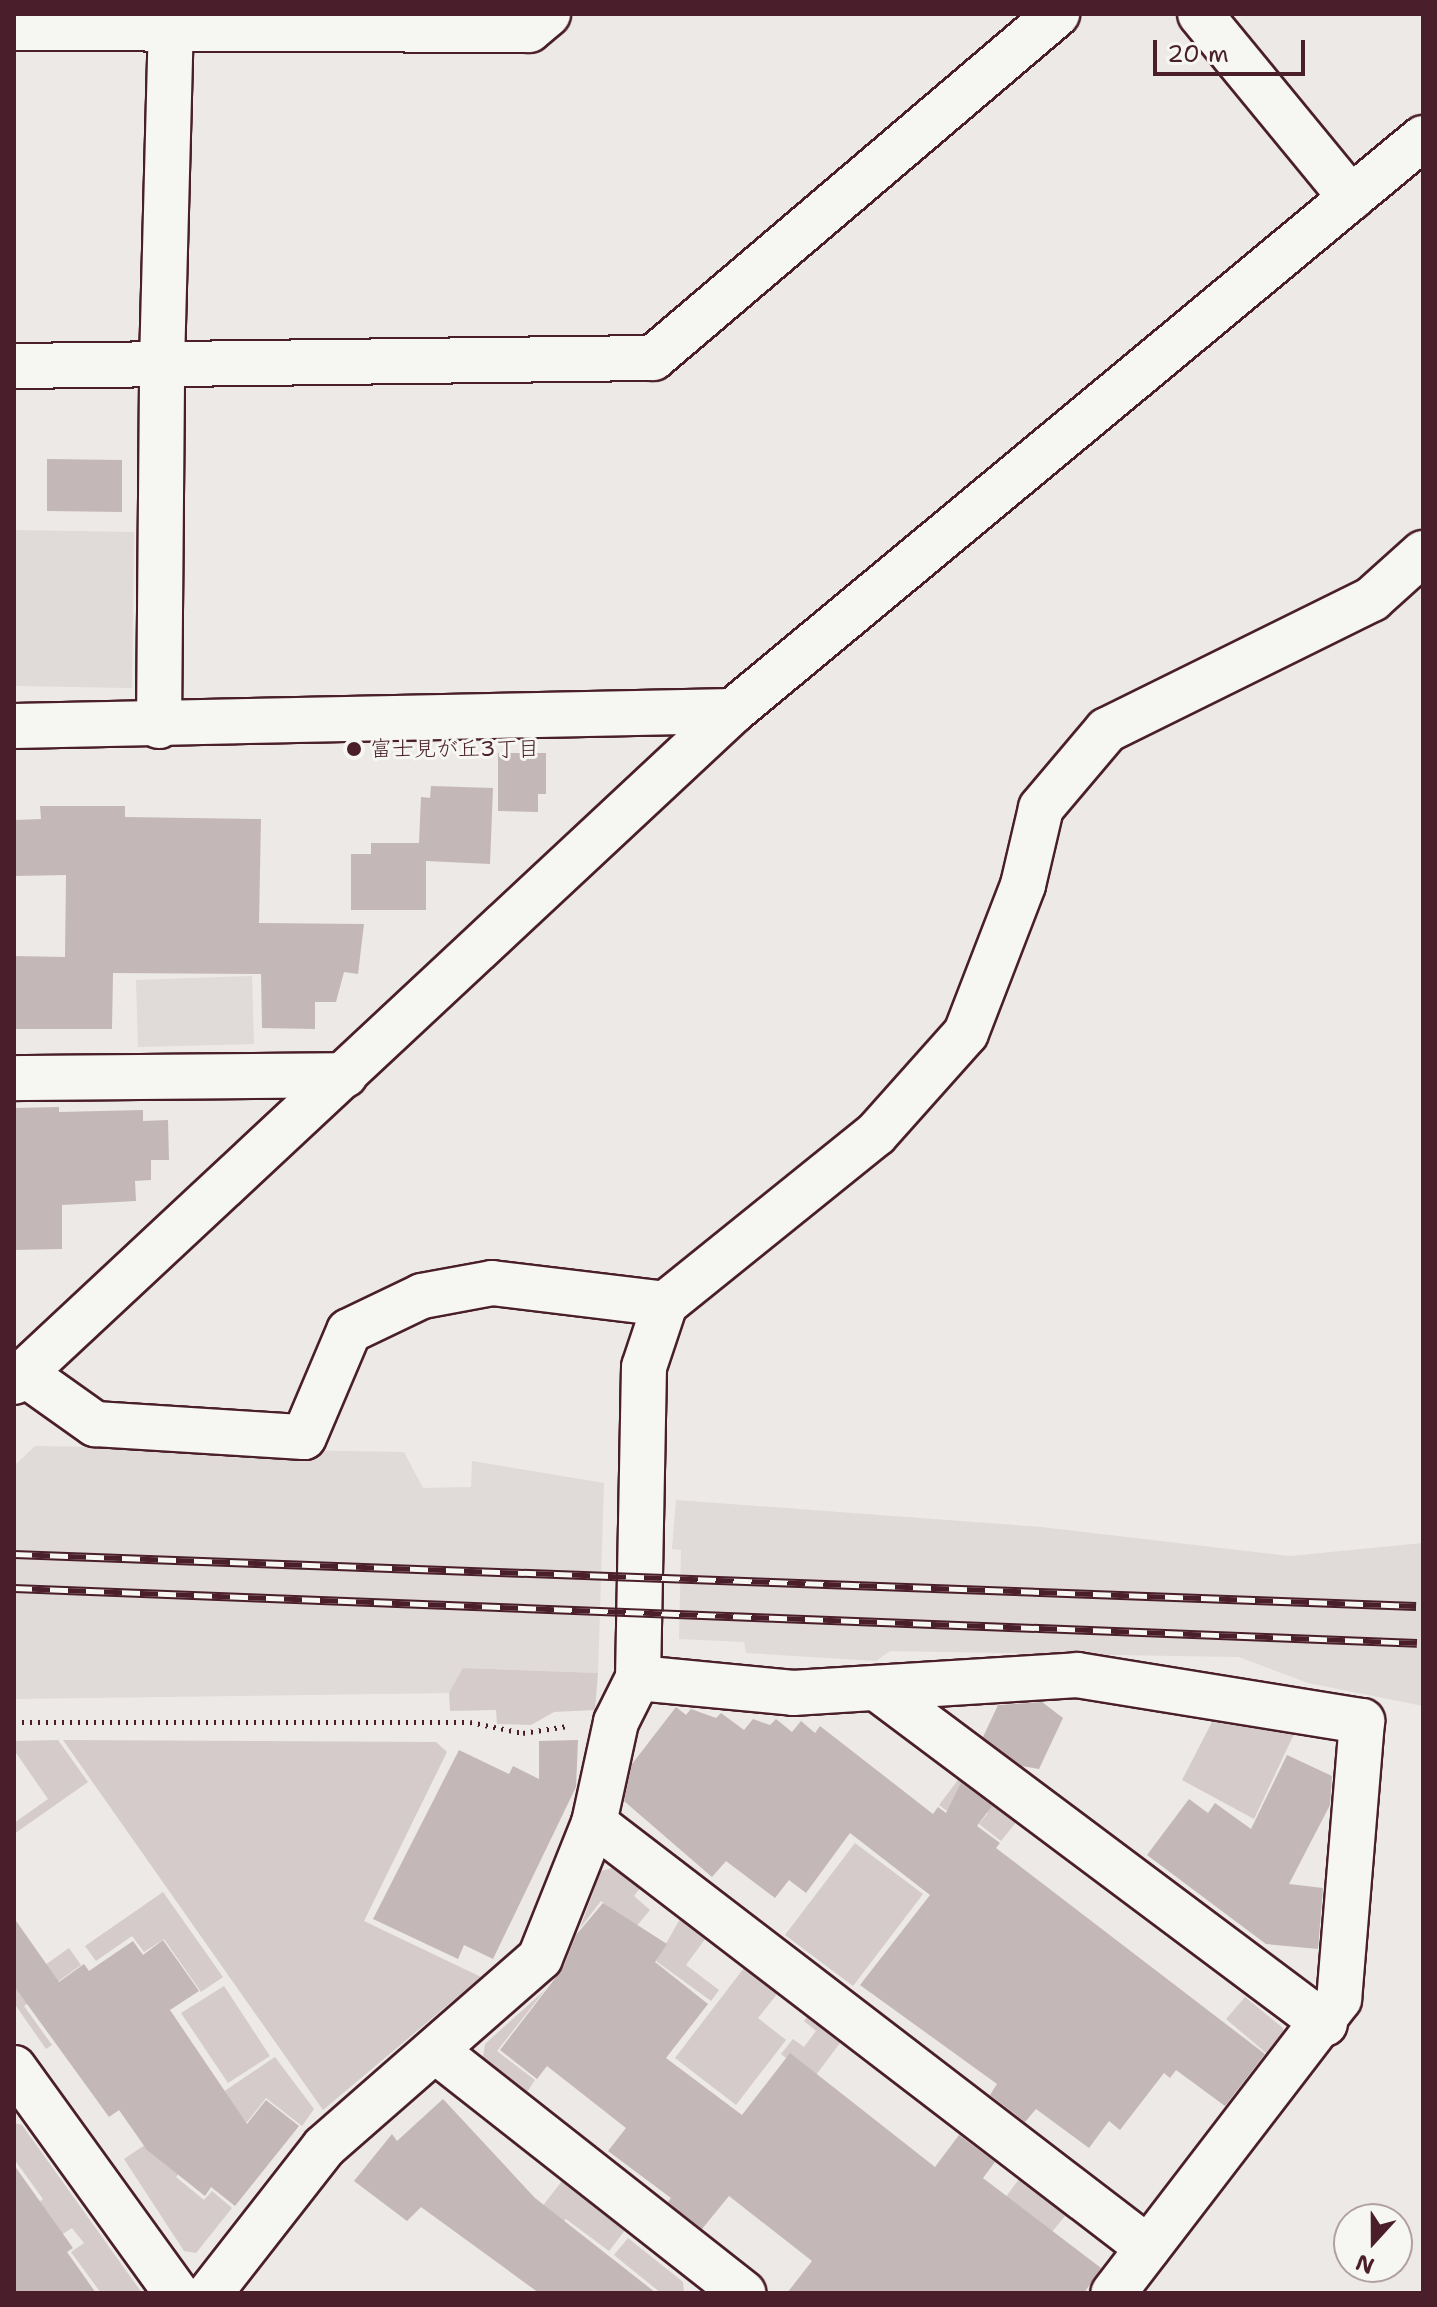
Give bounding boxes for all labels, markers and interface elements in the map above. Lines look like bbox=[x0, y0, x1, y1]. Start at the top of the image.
scale bar bbox=[1157, 24, 1309, 74]
text: 20 m bbox=[1167, 38, 1229, 70]
place label: 富士見が丘3丁目 bbox=[370, 736, 539, 762]
marker: 富士見が丘3丁目 bbox=[345, 740, 363, 758]
north arrow bbox=[1333, 2203, 1413, 2283]
text: N bbox=[1352, 2247, 1378, 2281]

